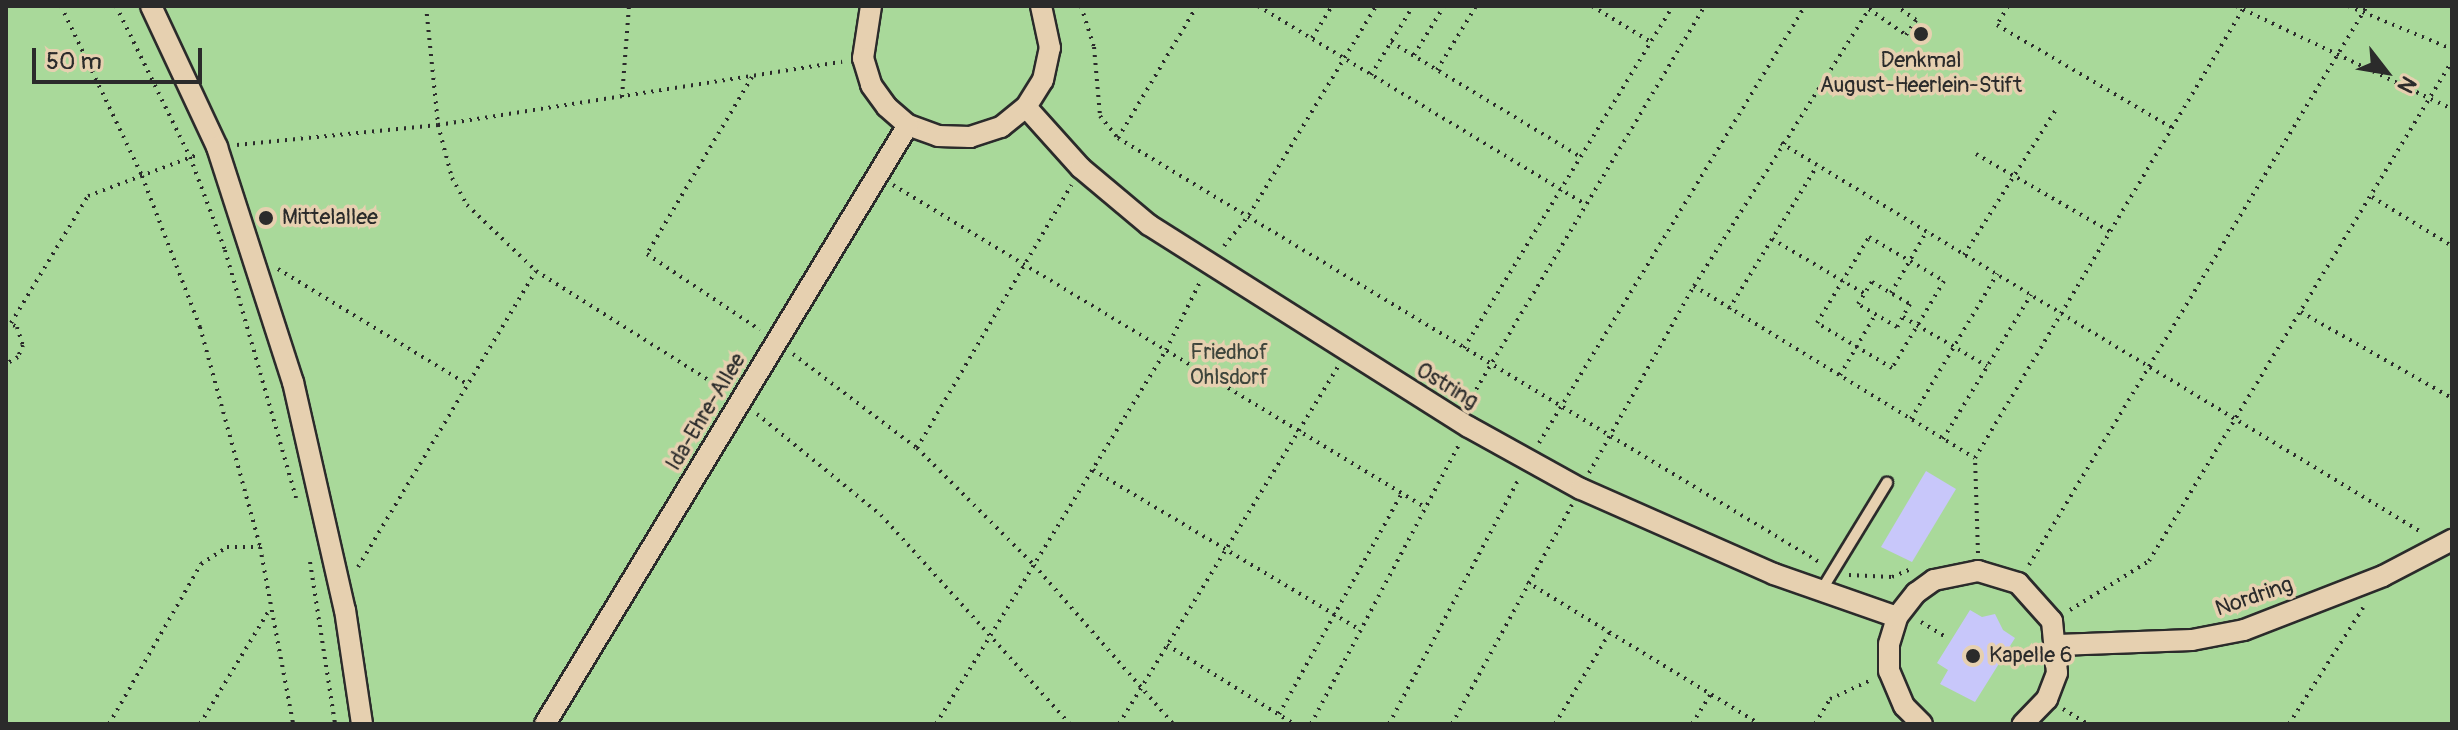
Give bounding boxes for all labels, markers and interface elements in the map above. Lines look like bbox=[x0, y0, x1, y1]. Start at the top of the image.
marker: Denkmal August-Heerlein-Stift bbox=[1912, 25, 1930, 43]
scale bar bbox=[36, 32, 206, 82]
north arrow bbox=[2346, 32, 2426, 112]
text: 50 m bbox=[46, 47, 102, 76]
place label: Denkmal August-Heerlein-Stift bbox=[1820, 47, 2022, 98]
text: N bbox=[2391, 71, 2422, 98]
place label: Mittelallee bbox=[282, 205, 378, 231]
marker: Mittelallee bbox=[257, 209, 275, 227]
park label: Friedhof Ohlsdorf bbox=[1190, 339, 1268, 390]
street label: Ida-Ehre-Allee bbox=[661, 348, 751, 476]
street label: Ostring bbox=[1411, 357, 1483, 415]
street label: Nordring bbox=[2212, 572, 2296, 622]
place label: Kapelle 6 bbox=[1989, 643, 2073, 669]
marker: Kapelle 6 bbox=[1964, 647, 1982, 665]

